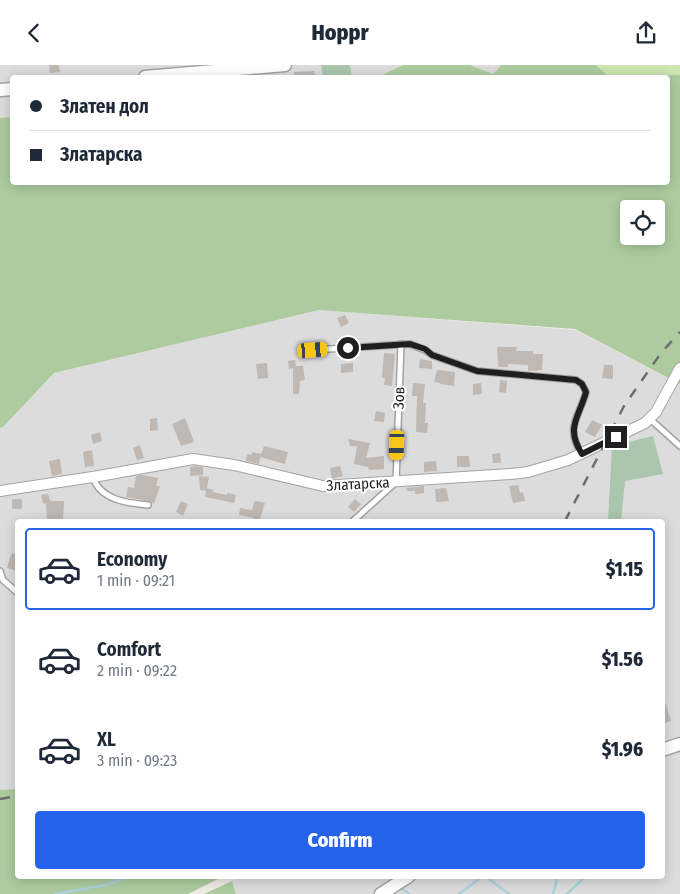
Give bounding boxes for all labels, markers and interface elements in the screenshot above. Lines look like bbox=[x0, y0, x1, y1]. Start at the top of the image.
icon: back bbox=[20, 19, 48, 47]
text: Hoppr bbox=[311, 19, 369, 46]
icon: share bbox=[632, 19, 660, 47]
text: Златен дол bbox=[60, 95, 149, 118]
text: Златарска bbox=[60, 143, 142, 166]
map controls bbox=[620, 200, 665, 245]
button: locate bbox=[620, 200, 665, 245]
route start bbox=[337, 337, 359, 359]
car bbox=[297, 341, 328, 359]
street label: Зов bbox=[390, 386, 408, 410]
route end bbox=[605, 426, 627, 448]
car bbox=[388, 430, 405, 460]
street label: Златарска bbox=[326, 473, 390, 495]
icon: car bbox=[37, 547, 82, 592]
text: Economy bbox=[97, 548, 167, 571]
text: $1.15 bbox=[606, 558, 643, 581]
text: 1 min · 09:21 bbox=[97, 571, 175, 590]
icon: car bbox=[37, 637, 82, 682]
text: Comfort bbox=[97, 638, 161, 661]
text: $1.56 bbox=[602, 648, 643, 671]
text: 2 min · 09:22 bbox=[97, 661, 177, 680]
icon: car bbox=[37, 727, 82, 772]
text: XL bbox=[97, 728, 116, 751]
text: $1.96 bbox=[602, 738, 643, 761]
text: 3 min · 09:23 bbox=[97, 751, 177, 770]
button: Confirm bbox=[35, 811, 645, 869]

